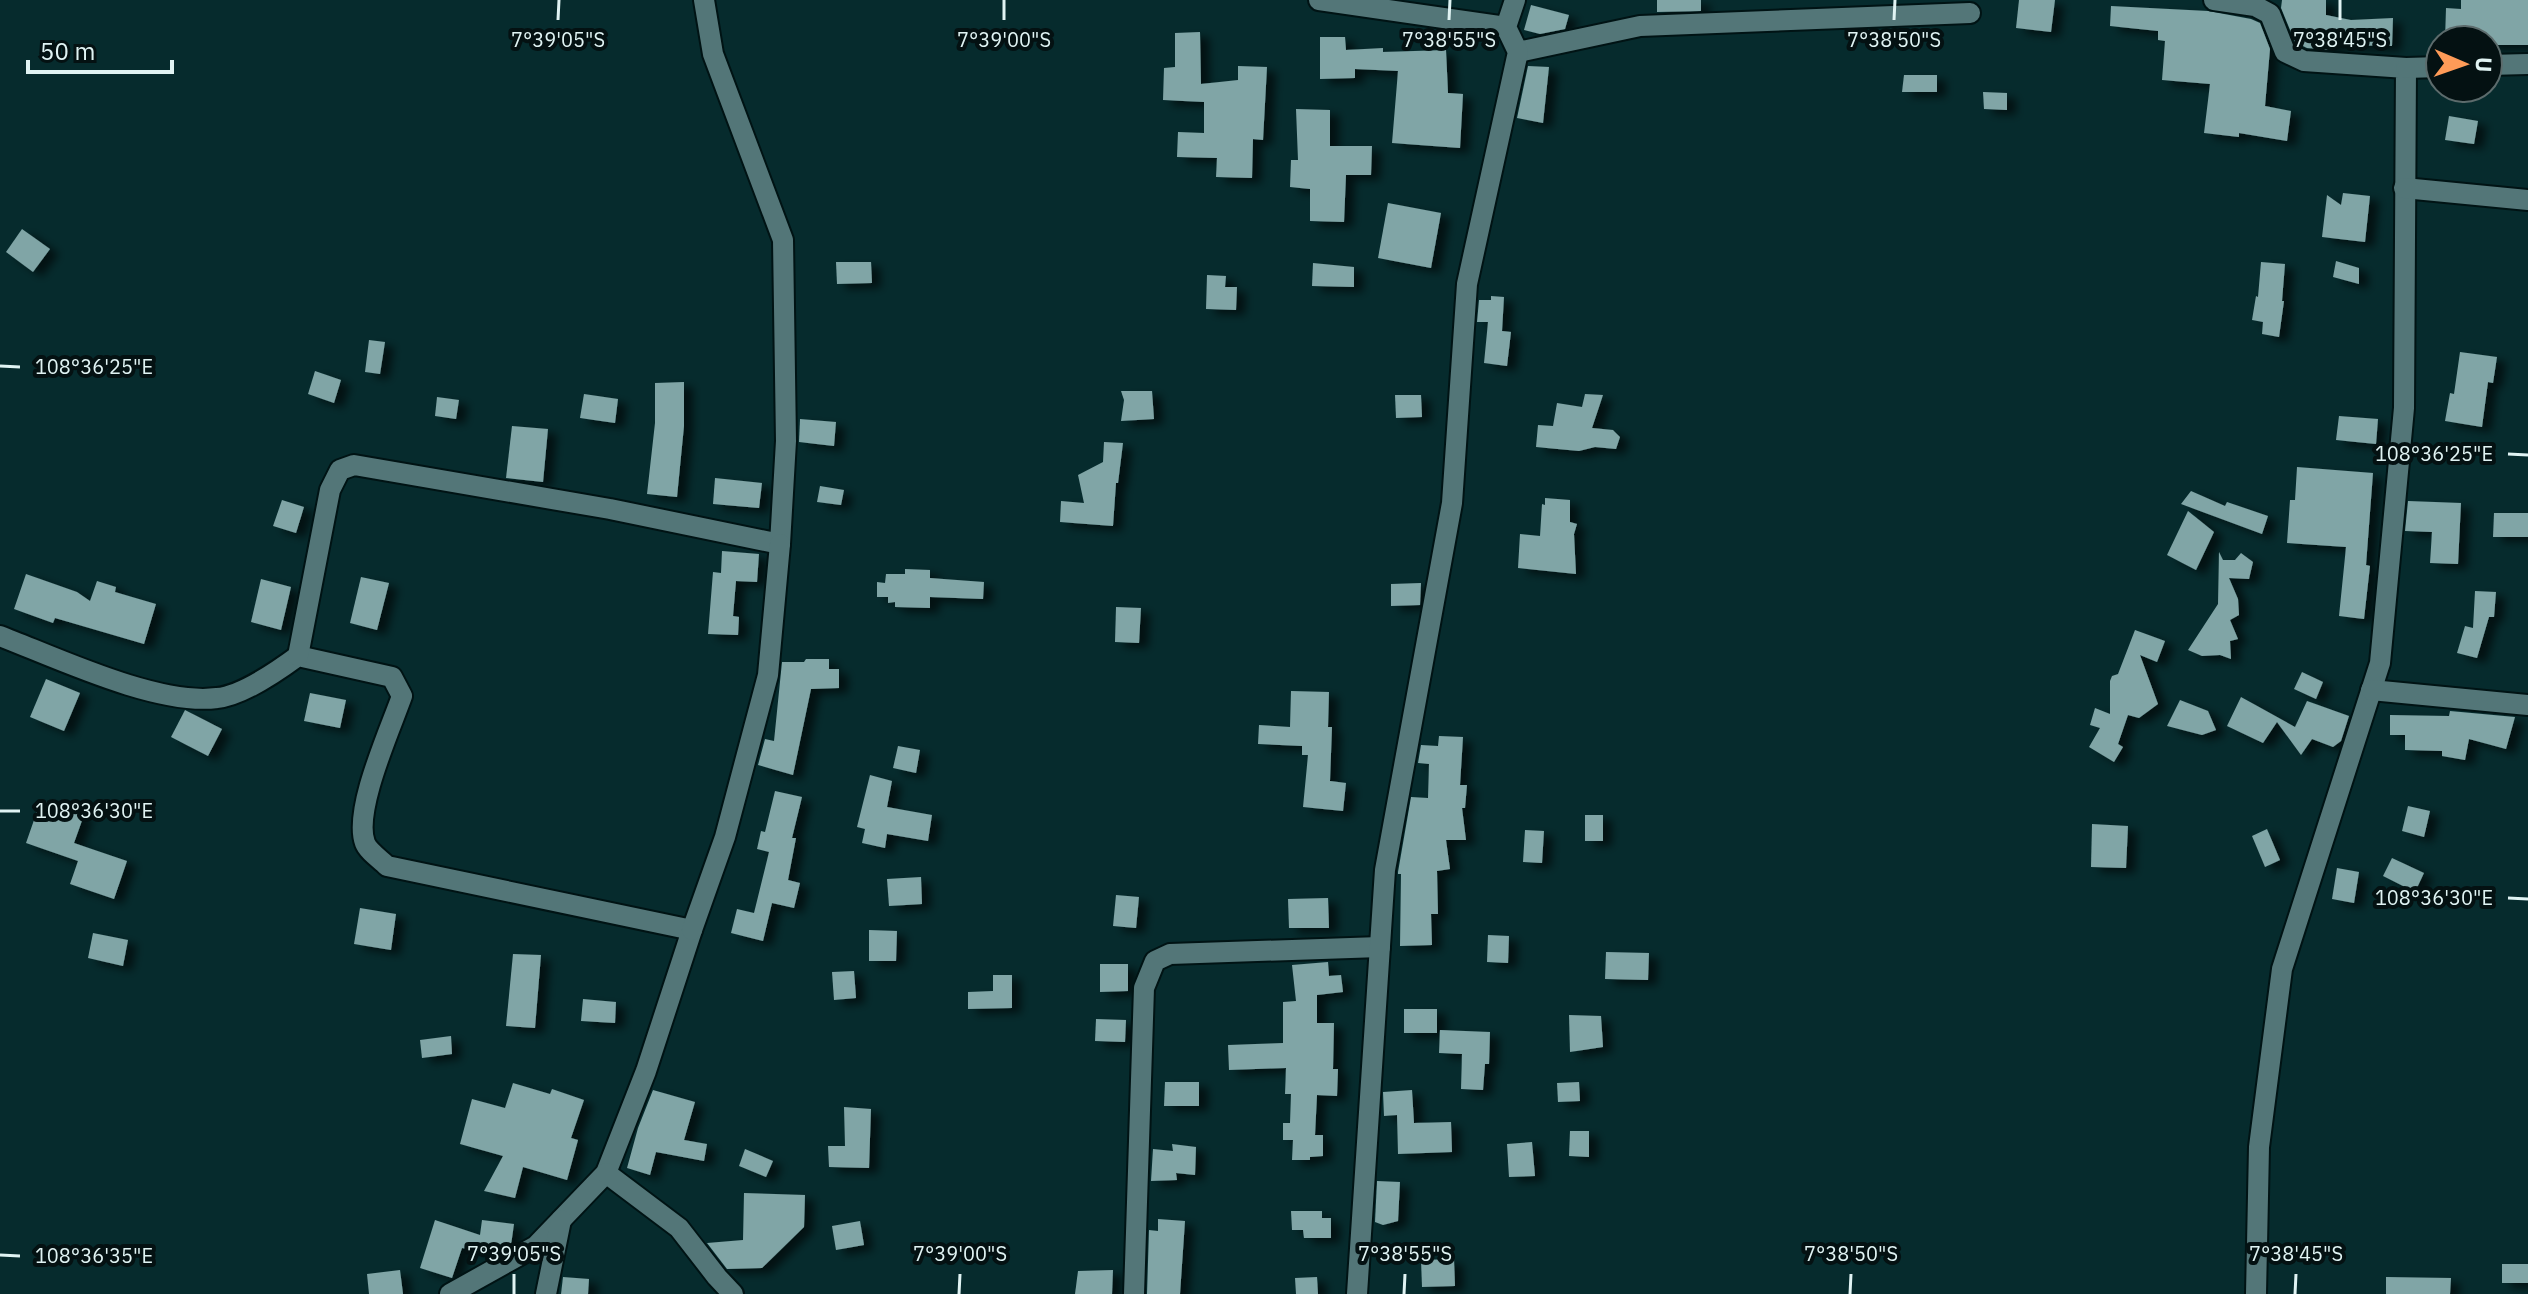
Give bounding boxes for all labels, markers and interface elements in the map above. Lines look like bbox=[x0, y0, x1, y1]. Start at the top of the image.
scale bar bbox=[28, 24, 172, 74]
north arrow bbox=[2424, 24, 2504, 104]
text: 7°39'05"S bbox=[511, 26, 605, 53]
text: 7°39'00"S bbox=[957, 26, 1051, 53]
text: 7°38'55"S bbox=[1402, 26, 1496, 53]
text: 7°38'50"S bbox=[1847, 26, 1941, 53]
text: 7°38'45"S bbox=[2293, 26, 2387, 53]
text: 50 m bbox=[40, 35, 95, 67]
text: U bbox=[2470, 57, 2499, 73]
text: 108°36'25"E bbox=[35, 353, 153, 380]
text: 108°36'25"E bbox=[2375, 440, 2493, 467]
text: 108°36'30"E bbox=[35, 797, 153, 824]
text: 108°36'30"E bbox=[2375, 884, 2493, 911]
text: 7°39'05"S bbox=[467, 1240, 561, 1267]
text: 7°39'00"S bbox=[913, 1240, 1007, 1267]
text: 7°38'55"S bbox=[1358, 1240, 1452, 1267]
text: 7°38'50"S bbox=[1804, 1240, 1898, 1267]
text: 7°38'45"S bbox=[2249, 1240, 2343, 1267]
text: 108°36'35"E bbox=[35, 1242, 153, 1269]

